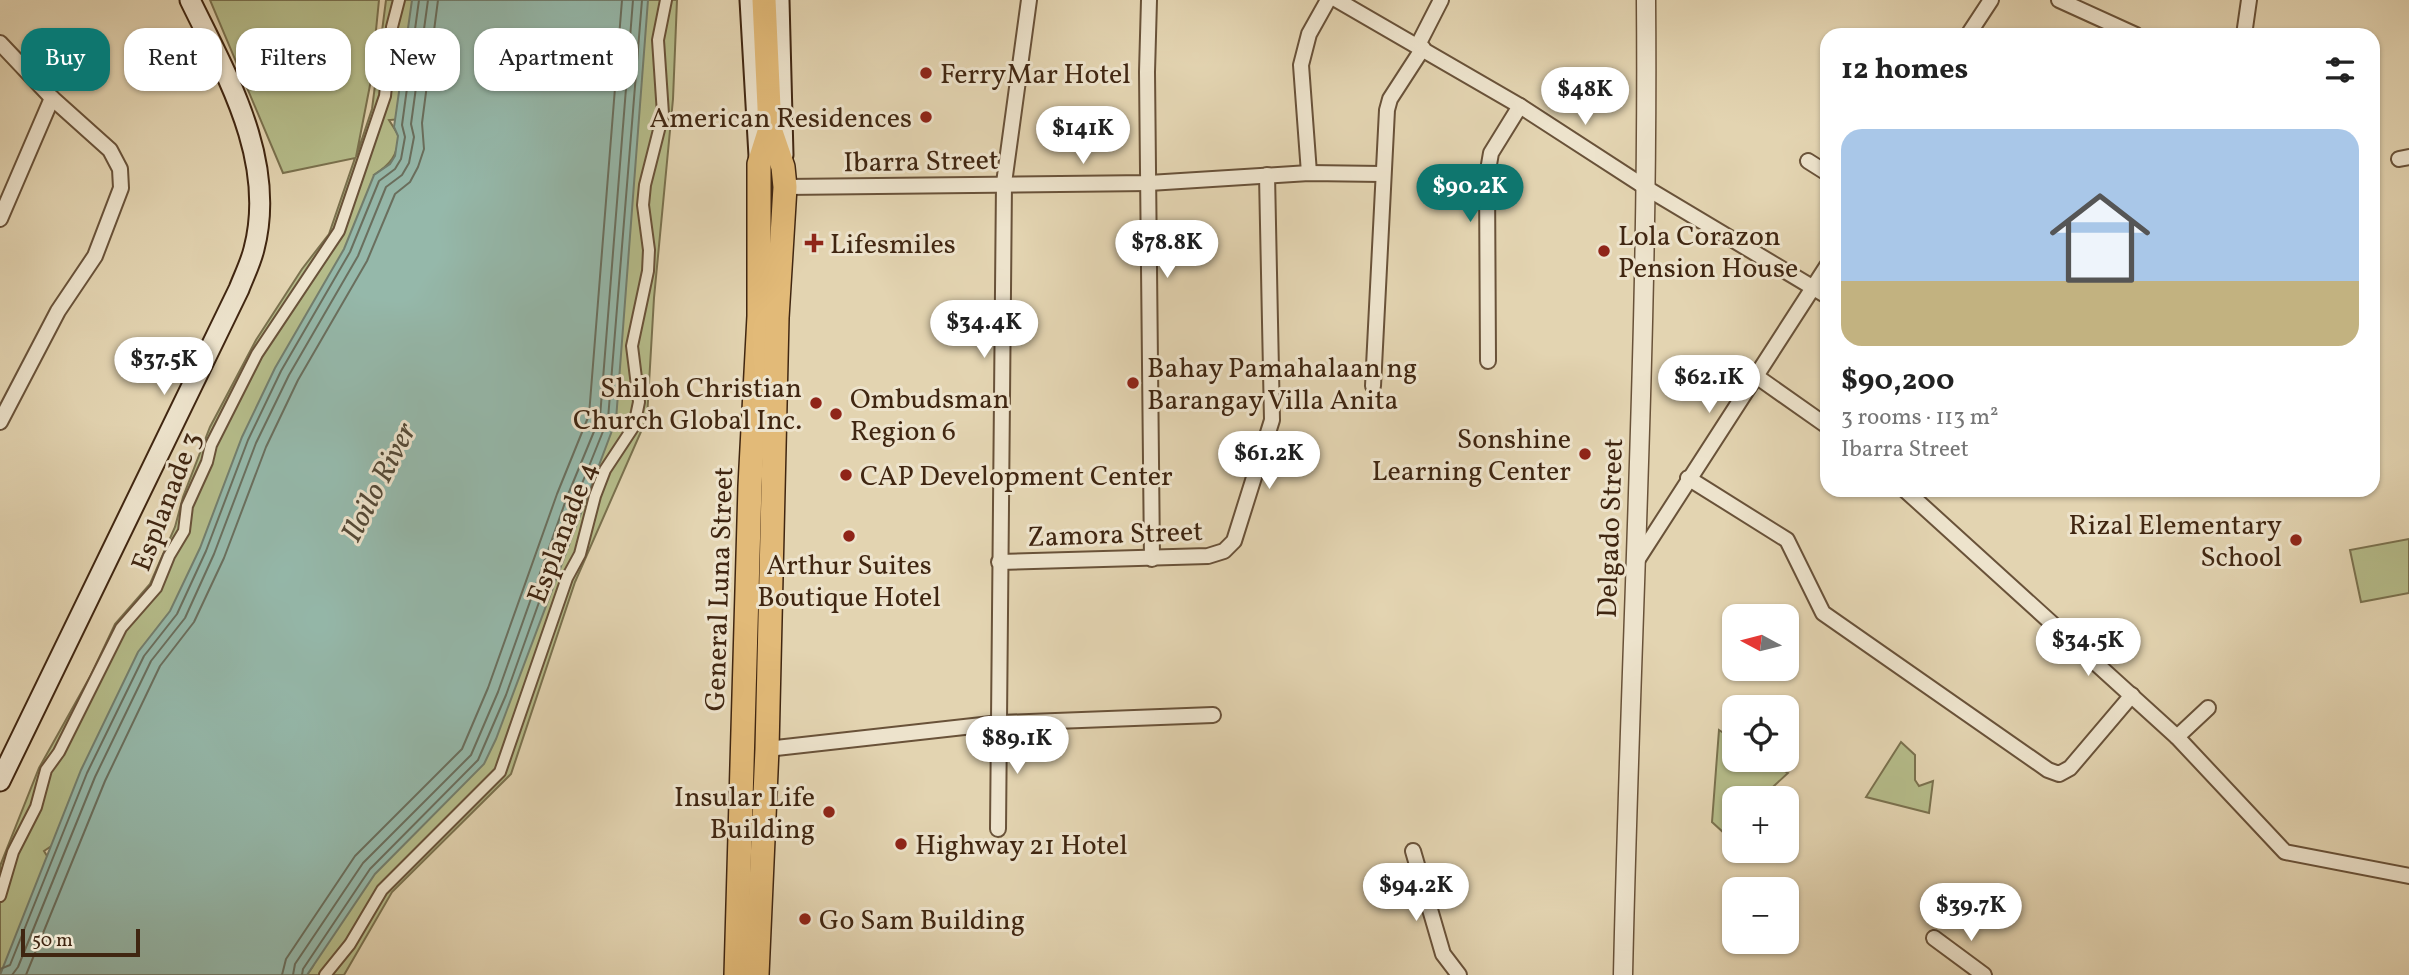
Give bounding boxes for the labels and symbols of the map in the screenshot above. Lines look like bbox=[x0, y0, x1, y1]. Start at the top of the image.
place label: FerryMar Hotel bbox=[940, 56, 1131, 95]
marker: FerryMar Hotel bbox=[918, 65, 934, 81]
pin: $48K bbox=[1544, 68, 1626, 127]
place label: American Residences bbox=[649, 100, 912, 139]
pin: $141K bbox=[1034, 106, 1132, 166]
marker: American Residences bbox=[918, 109, 934, 125]
street label: Ibarra Street bbox=[843, 142, 999, 183]
pin: $90.2K bbox=[1413, 164, 1527, 224]
place label: Lola Corazon Pension House bbox=[1618, 218, 1798, 289]
pin: $78.8K bbox=[1110, 220, 1224, 280]
place label: Lifesmiles bbox=[830, 226, 956, 265]
marker: Lifesmiles bbox=[804, 233, 824, 253]
marker: Lola Corazon Pension House bbox=[1596, 243, 1612, 259]
pin: $34.4K bbox=[927, 300, 1041, 360]
pin: $37.5K bbox=[107, 338, 221, 397]
place label: Bahay Pamahalaan ng Barangay Villa Anita bbox=[1147, 350, 1417, 421]
pin: $62.1K bbox=[1652, 356, 1766, 415]
place label: Shiloh Christian Church Global Inc. bbox=[573, 370, 802, 441]
marker: Bahay Pamahalaan ng Barangay Villa Anita bbox=[1125, 375, 1141, 391]
place label: Ombudsman Region 6 bbox=[850, 381, 1010, 452]
marker: Shiloh Christian Church Global Inc. bbox=[808, 395, 824, 411]
marker: Ombudsman Region 6 bbox=[828, 406, 844, 422]
water label: Iloilo River bbox=[332, 415, 428, 550]
place label: Sonshine Learning Center bbox=[1372, 421, 1571, 492]
street label: Esplanade 3 bbox=[123, 426, 212, 577]
pin: $61.2K bbox=[1212, 432, 1326, 491]
street label: Delgado Street bbox=[1589, 437, 1634, 619]
marker: Sonshine Learning Center bbox=[1577, 446, 1593, 462]
street label: Esplanade 4 bbox=[518, 456, 608, 609]
place label: CAP Development Center bbox=[860, 458, 1173, 497]
street label: General Luna Street bbox=[697, 466, 744, 712]
marker: CAP Development Center bbox=[838, 467, 854, 483]
place label: Rizal Elementary School bbox=[2069, 507, 2282, 578]
street label: Zamora Street bbox=[1026, 513, 1204, 558]
marker: Arthur Suites Boutique Hotel bbox=[841, 528, 857, 544]
marker: Rizal Elementary School bbox=[2288, 532, 2304, 548]
place label: Arthur Suites Boutique Hotel bbox=[757, 547, 941, 618]
north arrow bbox=[1722, 604, 1799, 681]
pin: $34.5K bbox=[2031, 618, 2145, 678]
pin: $89.1K bbox=[960, 716, 1074, 776]
place label: Insular Life Building bbox=[674, 779, 815, 850]
marker: Insular Life Building bbox=[821, 804, 837, 820]
place label: Highway 21 Hotel bbox=[915, 827, 1128, 866]
marker: Highway 21 Hotel bbox=[893, 836, 909, 852]
pin: $94.2K bbox=[1359, 864, 1473, 923]
pin: $39.7K bbox=[1914, 884, 2028, 943]
place label: Go Sam Building bbox=[819, 902, 1025, 941]
marker: Go Sam Building bbox=[797, 911, 813, 927]
scale bar bbox=[21, 926, 140, 958]

